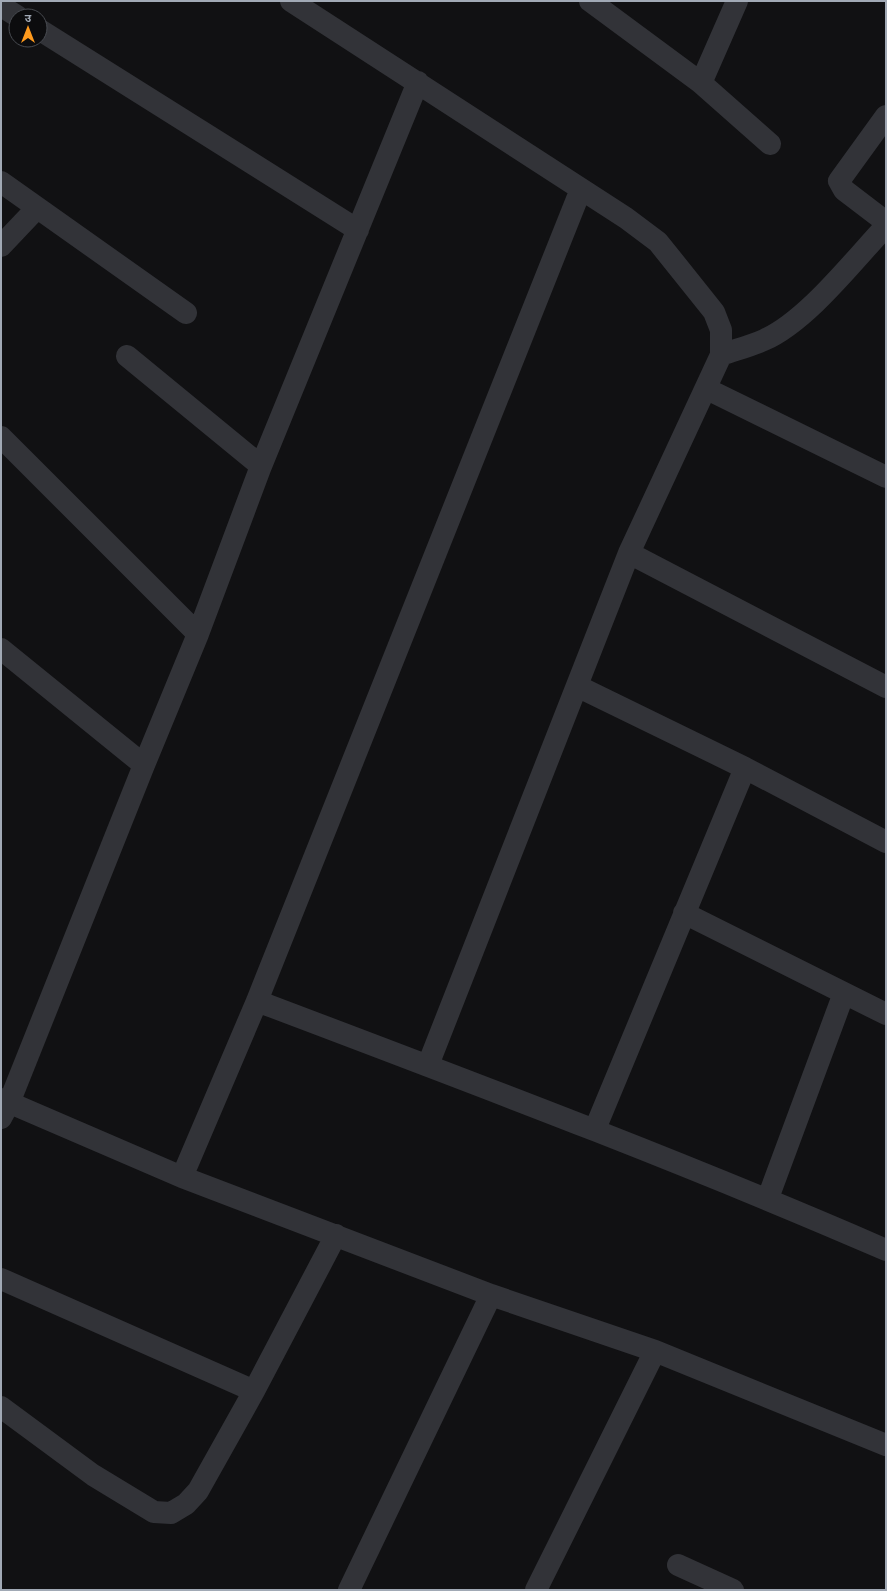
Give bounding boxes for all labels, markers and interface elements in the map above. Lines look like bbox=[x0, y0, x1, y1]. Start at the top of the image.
north arrow bbox=[8, 8, 48, 48]
text: उ bbox=[25, 12, 32, 25]

